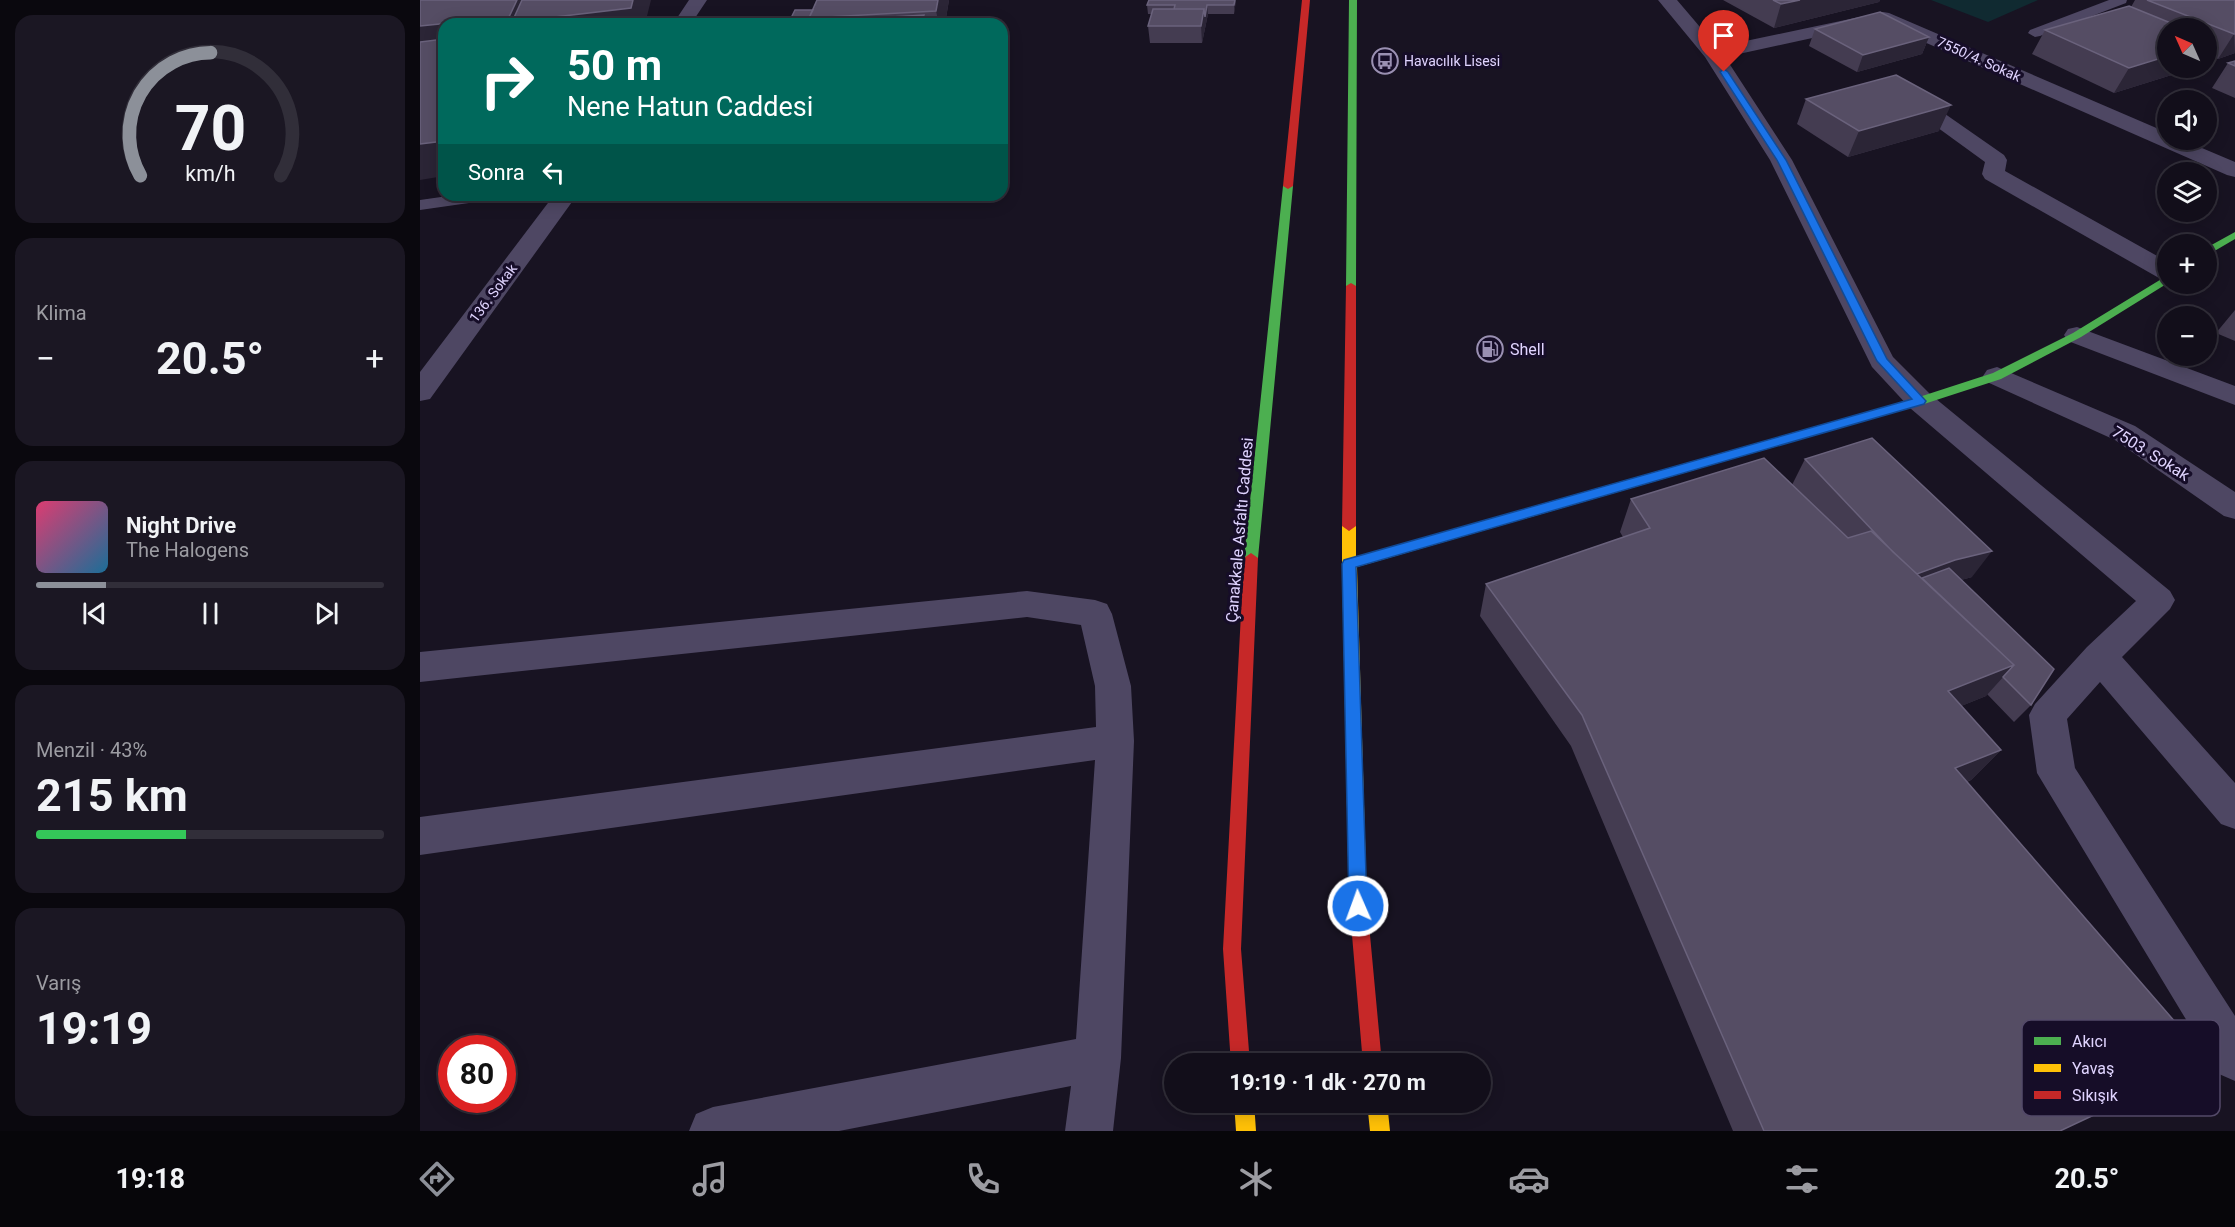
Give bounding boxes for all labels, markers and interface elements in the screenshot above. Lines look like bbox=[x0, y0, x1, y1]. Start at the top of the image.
pin bbox=[1698, 10, 1749, 72]
north arrow bbox=[2157, 18, 2217, 78]
map controls bbox=[2157, 18, 2217, 366]
icon: arrive bbox=[1707, 19, 1740, 52]
street label: 7550/4. Sokak bbox=[1934, 33, 2024, 85]
text: 50 m bbox=[567, 41, 662, 90]
icon: right bbox=[468, 42, 546, 120]
bus stop icon: Havacılık Lisesi bbox=[1370, 46, 1400, 76]
place label: Havacılık Lisesi bbox=[1404, 53, 1500, 69]
button: sound bbox=[2157, 90, 2217, 150]
text: Nene Hatun Caddesi bbox=[567, 91, 813, 123]
text: 70 bbox=[174, 92, 246, 165]
icon: left bbox=[537, 156, 570, 189]
text: Sonra bbox=[468, 160, 525, 185]
text: km/h bbox=[185, 161, 235, 186]
button: layers bbox=[2157, 162, 2217, 222]
button: + bbox=[2157, 234, 2217, 294]
street label: 136. Sokak bbox=[466, 260, 521, 325]
text: Klima bbox=[36, 301, 87, 325]
button: − bbox=[2157, 306, 2217, 366]
text: 20.5° bbox=[156, 332, 264, 385]
fuel station icon: Shell bbox=[1475, 334, 1505, 364]
text: − bbox=[36, 339, 55, 378]
text: + bbox=[365, 339, 384, 378]
place label: Shell bbox=[1510, 340, 1545, 359]
street label: 7503. Sokak bbox=[2109, 422, 2194, 485]
street label: Çanakkale Asfaltı Caddesi bbox=[1222, 437, 1257, 623]
text: Night Drive bbox=[126, 513, 236, 538]
text: The Halogens bbox=[126, 538, 249, 562]
icon: previous bbox=[78, 597, 111, 630]
icon: pause bbox=[194, 597, 227, 630]
icon: next bbox=[310, 597, 343, 630]
text: Menzil · 43% bbox=[36, 738, 147, 762]
text: 215 km bbox=[36, 769, 188, 822]
position arrow bbox=[1326, 874, 1390, 938]
text: Varış bbox=[36, 971, 81, 995]
text: 19:19 bbox=[36, 1002, 152, 1055]
legend bbox=[2022, 1020, 2220, 1116]
text: Akıcı bbox=[2072, 1032, 2107, 1051]
speed limit sign: 80 bbox=[438, 1035, 516, 1113]
text: Yavaş bbox=[2072, 1059, 2114, 1078]
text: 19:19 · 1 dk · 270 m bbox=[1229, 1070, 1426, 1095]
text: Sıkışık bbox=[2072, 1086, 2119, 1105]
icon: directions bbox=[416, 1158, 458, 1200]
icon: music bbox=[689, 1158, 731, 1200]
icon: phone bbox=[962, 1158, 1004, 1200]
icon: climate bbox=[1235, 1158, 1277, 1200]
icon: car bbox=[1508, 1158, 1550, 1200]
icon: filters bbox=[1781, 1158, 1823, 1200]
text: 19:18 bbox=[116, 1163, 185, 1195]
text: 20.5° bbox=[2055, 1163, 2119, 1195]

